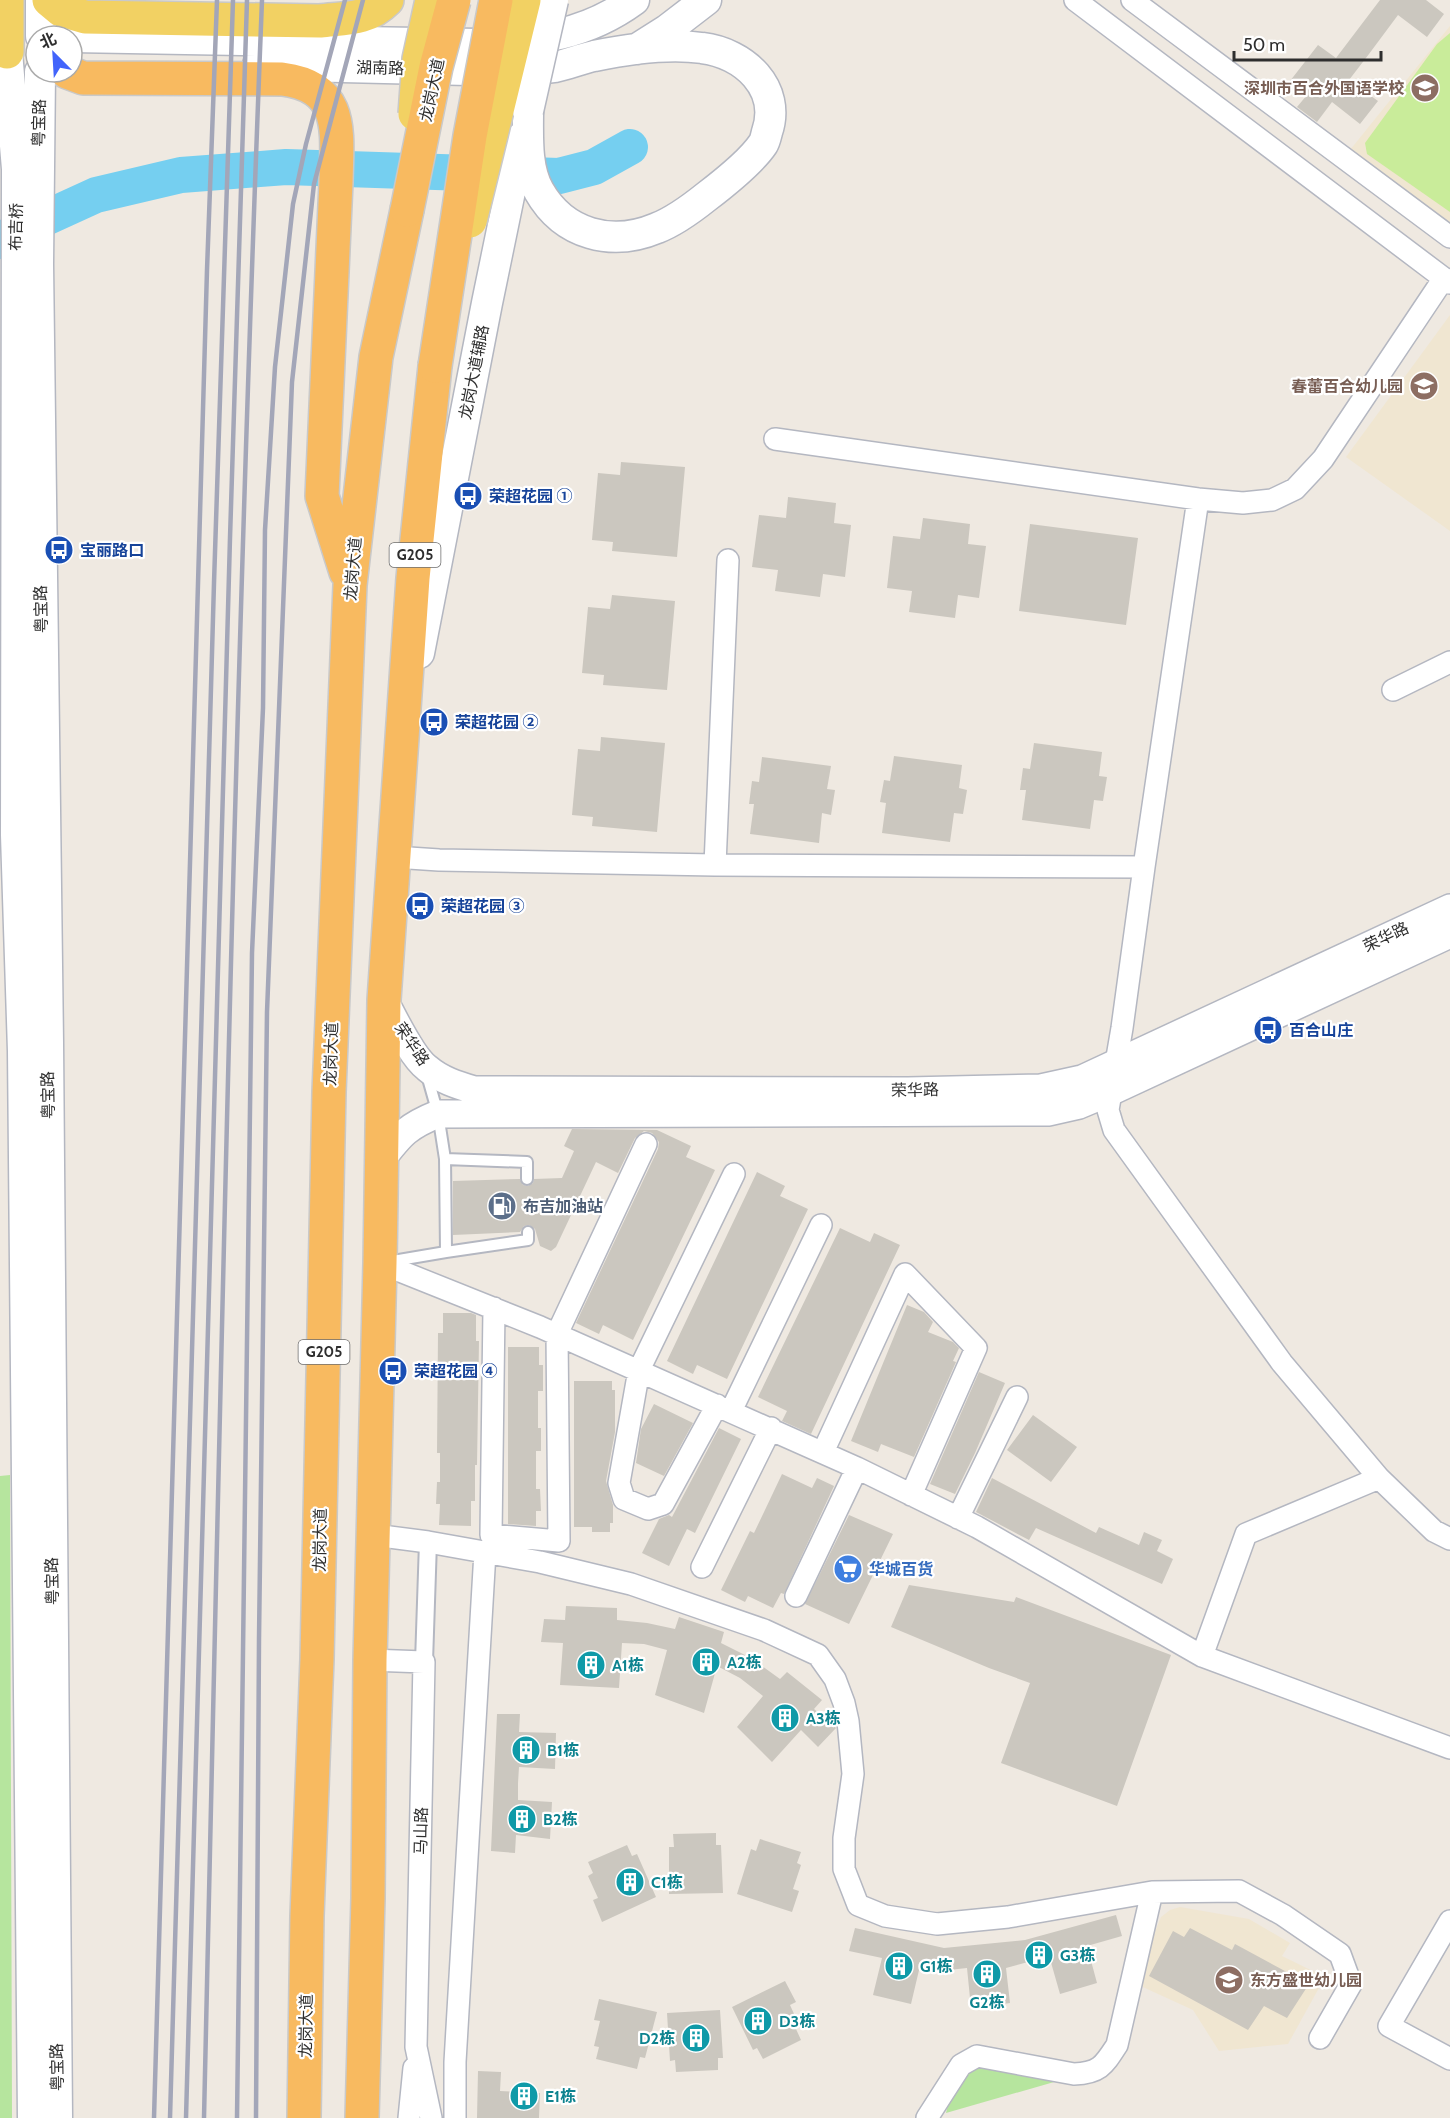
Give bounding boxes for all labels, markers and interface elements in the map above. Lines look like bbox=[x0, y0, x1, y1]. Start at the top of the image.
north arrow bbox=[24, 24, 84, 84]
scale bar bbox=[1234, 24, 1381, 62]
text: 北 bbox=[37, 29, 59, 53]
text: 50 m bbox=[1243, 34, 1285, 56]
street label: 龙岗大道 bbox=[416, 57, 448, 123]
street label: 湖南路 bbox=[356, 58, 404, 78]
school or university icon: 深圳市百合外国语学校 bbox=[1409, 72, 1441, 104]
place label: 深圳市百合外国语学校 bbox=[1244, 79, 1405, 98]
street label: 粤宝路 bbox=[29, 99, 49, 147]
street label: 布吉桥 bbox=[6, 203, 26, 251]
street label: 龙岗大道辅路 bbox=[456, 323, 492, 421]
school or university icon: 春蕾百合幼儿园 bbox=[1408, 370, 1440, 402]
place label: 春蕾百合幼儿园 bbox=[1291, 377, 1403, 396]
bus stop icon: 荣超花园 ① bbox=[452, 480, 484, 512]
place label: 荣超花园 ① bbox=[489, 487, 573, 506]
bus stop icon: 宝丽路口 bbox=[43, 534, 75, 566]
street label: 龙岗大道 bbox=[341, 536, 365, 602]
place label: 宝丽路口 bbox=[80, 541, 144, 560]
road number: G205 bbox=[390, 543, 440, 567]
street label: 粤宝路 bbox=[31, 585, 51, 633]
bus stop icon: 荣超花园 ② bbox=[418, 706, 450, 738]
place label: 荣超花园 ② bbox=[455, 713, 539, 732]
bus stop icon: 荣超花园 ③ bbox=[404, 890, 436, 922]
place label: 荣超花园 ③ bbox=[441, 897, 525, 916]
street label: 荣华路 bbox=[1360, 918, 1412, 956]
bus stop icon: 百合山庄 bbox=[1252, 1014, 1284, 1046]
street label: 荣华路 bbox=[391, 1019, 433, 1069]
place label: 百合山庄 bbox=[1289, 1021, 1353, 1040]
street label: 龙岗大道 bbox=[320, 1022, 342, 1086]
street label: 粤宝路 bbox=[38, 1071, 58, 1119]
street label: 荣华路 bbox=[891, 1080, 939, 1100]
fuel station icon: 布吉加油站 bbox=[486, 1190, 518, 1222]
place label: 布吉加油站 bbox=[523, 1197, 603, 1216]
road number: G205 bbox=[298, 1340, 350, 1364]
bus stop icon: 荣超花园 ④ bbox=[377, 1355, 409, 1387]
place label: 荣超花园 ④ bbox=[414, 1362, 498, 1381]
street label: 龙岗大道 bbox=[310, 1508, 330, 1572]
supermarket icon: 华城百货 bbox=[832, 1553, 864, 1585]
street label: 粤宝路 bbox=[42, 1557, 62, 1605]
place label: 华城百货 bbox=[869, 1560, 933, 1579]
building icon: A2栋 bbox=[690, 1646, 722, 1678]
building icon: A1栋 bbox=[575, 1649, 607, 1681]
place label: A2栋 bbox=[727, 1653, 761, 1672]
place label: A1栋 bbox=[612, 1656, 644, 1675]
building icon: A3栋 bbox=[769, 1702, 801, 1734]
place label: A3栋 bbox=[806, 1709, 841, 1728]
building icon: B1栋 bbox=[510, 1734, 542, 1766]
place label: B1栋 bbox=[547, 1741, 579, 1760]
building icon: B2栋 bbox=[506, 1803, 538, 1835]
street label: 马山路 bbox=[411, 1807, 431, 1855]
place label: B2栋 bbox=[543, 1810, 577, 1829]
building icon: C1栋 bbox=[614, 1866, 646, 1898]
place label: C1栋 bbox=[651, 1873, 683, 1892]
building icon: G3栋 bbox=[1023, 1939, 1055, 1971]
place label: G3栋 bbox=[1060, 1946, 1095, 1965]
building icon: G1栋 bbox=[883, 1950, 915, 1982]
place label: G1栋 bbox=[920, 1957, 953, 1976]
building icon: G2栋 bbox=[971, 1958, 1003, 1990]
school or university icon: 东方盛世幼儿园 bbox=[1213, 1964, 1245, 1996]
place label: 东方盛世幼儿园 bbox=[1250, 1971, 1362, 1990]
place label: G2栋 bbox=[969, 1993, 1005, 2012]
street label: 龙岗大道 bbox=[296, 1994, 316, 2058]
building icon: D3栋 bbox=[742, 2005, 774, 2037]
place label: D3栋 bbox=[779, 2012, 815, 2031]
building icon: D2栋 bbox=[680, 2022, 712, 2054]
place label: D2栋 bbox=[639, 2029, 675, 2048]
street label: 粤宝路 bbox=[47, 2043, 67, 2091]
building icon: E1栋 bbox=[508, 2080, 540, 2112]
place label: E1栋 bbox=[545, 2087, 576, 2106]

